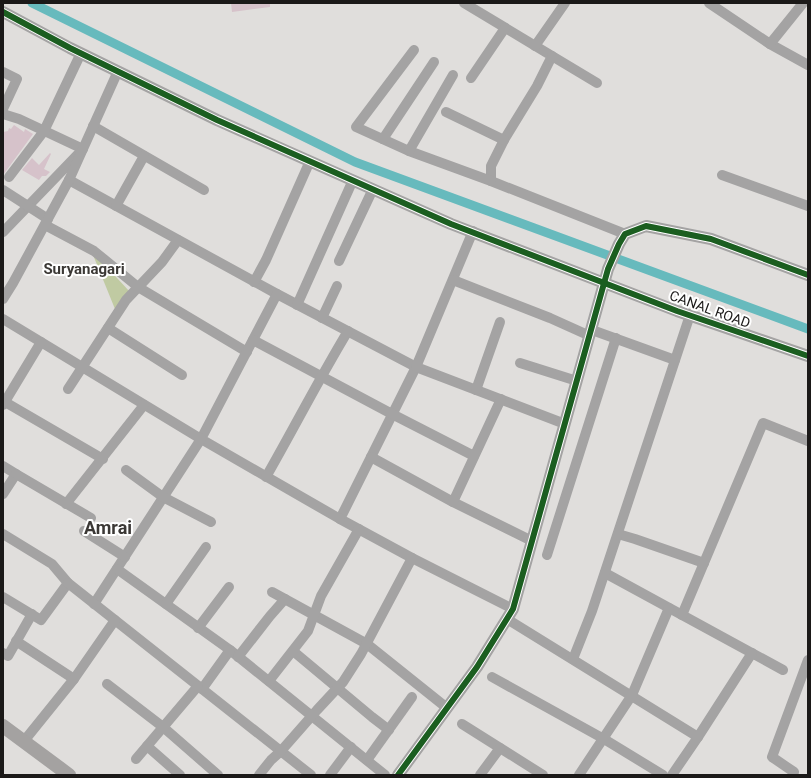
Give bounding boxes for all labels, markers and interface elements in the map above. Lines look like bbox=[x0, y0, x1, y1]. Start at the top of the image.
district label: Suryanagari bbox=[43, 260, 125, 278]
street label: CANAL ROAD bbox=[667, 287, 753, 331]
district label: Amrai bbox=[84, 517, 132, 538]

